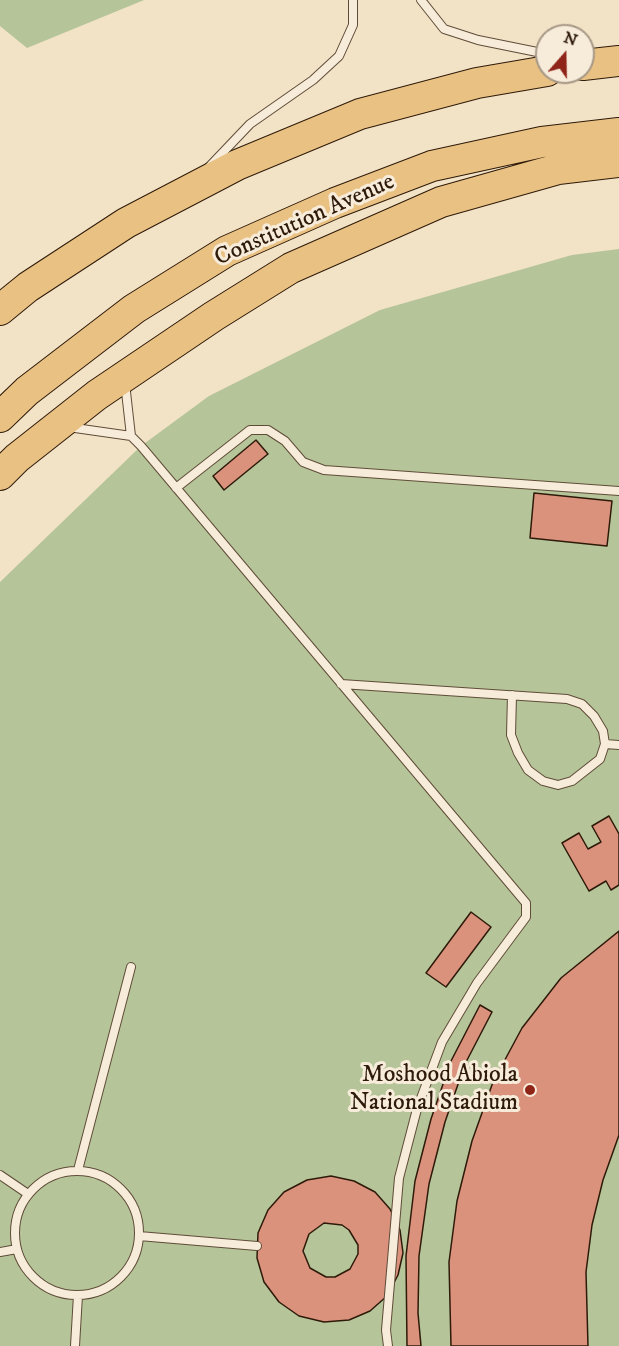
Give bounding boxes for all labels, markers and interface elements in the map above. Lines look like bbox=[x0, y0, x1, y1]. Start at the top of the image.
north arrow bbox=[535, 24, 595, 84]
text: N bbox=[561, 27, 580, 51]
street label: Constitution Avenue bbox=[211, 168, 399, 274]
place label: Moshood Abiola National Stadium bbox=[350, 1062, 518, 1118]
marker: Moshood Abiola National Stadium bbox=[523, 1083, 537, 1097]

